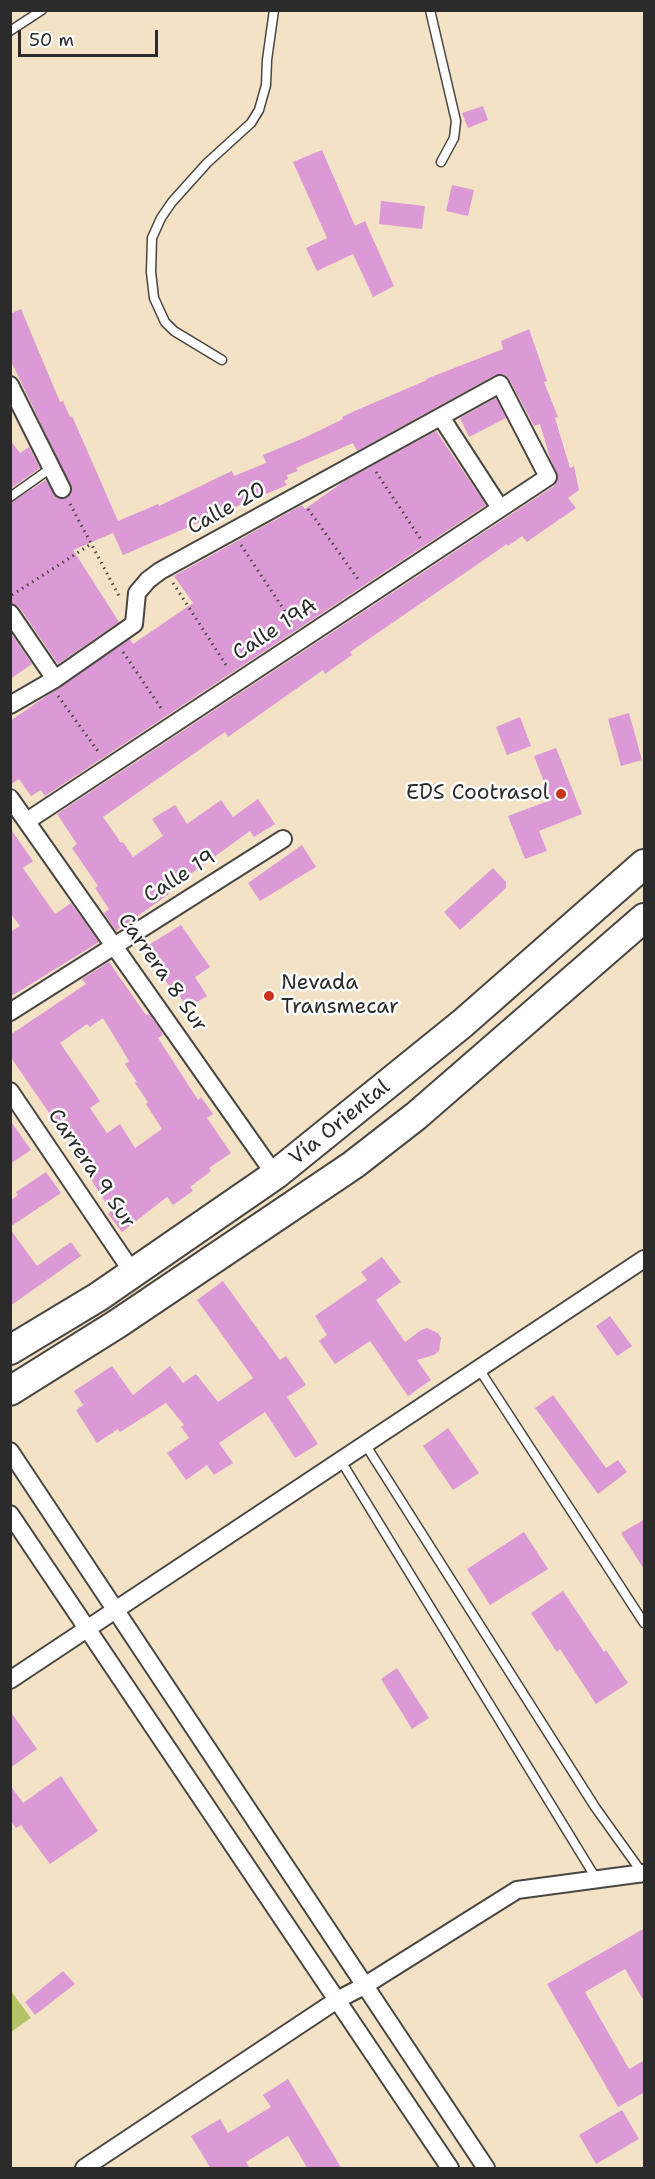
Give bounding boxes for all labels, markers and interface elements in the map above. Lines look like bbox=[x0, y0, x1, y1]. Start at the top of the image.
scale bar bbox=[21, 18, 160, 56]
text: 50 m bbox=[29, 28, 74, 52]
street label: Calle 20 bbox=[183, 477, 271, 541]
street label: Calle 19A bbox=[228, 594, 322, 666]
place label: EDS Cootrasol bbox=[406, 781, 549, 807]
marker: EDS Cootrasol bbox=[554, 787, 568, 801]
street label: Calle 19 bbox=[140, 845, 220, 909]
street label: Carrera 8 Sur bbox=[112, 909, 212, 1037]
place label: Nevada Transmecar bbox=[281, 971, 399, 1021]
marker: Nevada Transmecar bbox=[262, 989, 276, 1003]
street label: Vía Oriental bbox=[285, 1075, 395, 1171]
street label: Carrera 9 Sur bbox=[42, 1104, 140, 1234]

